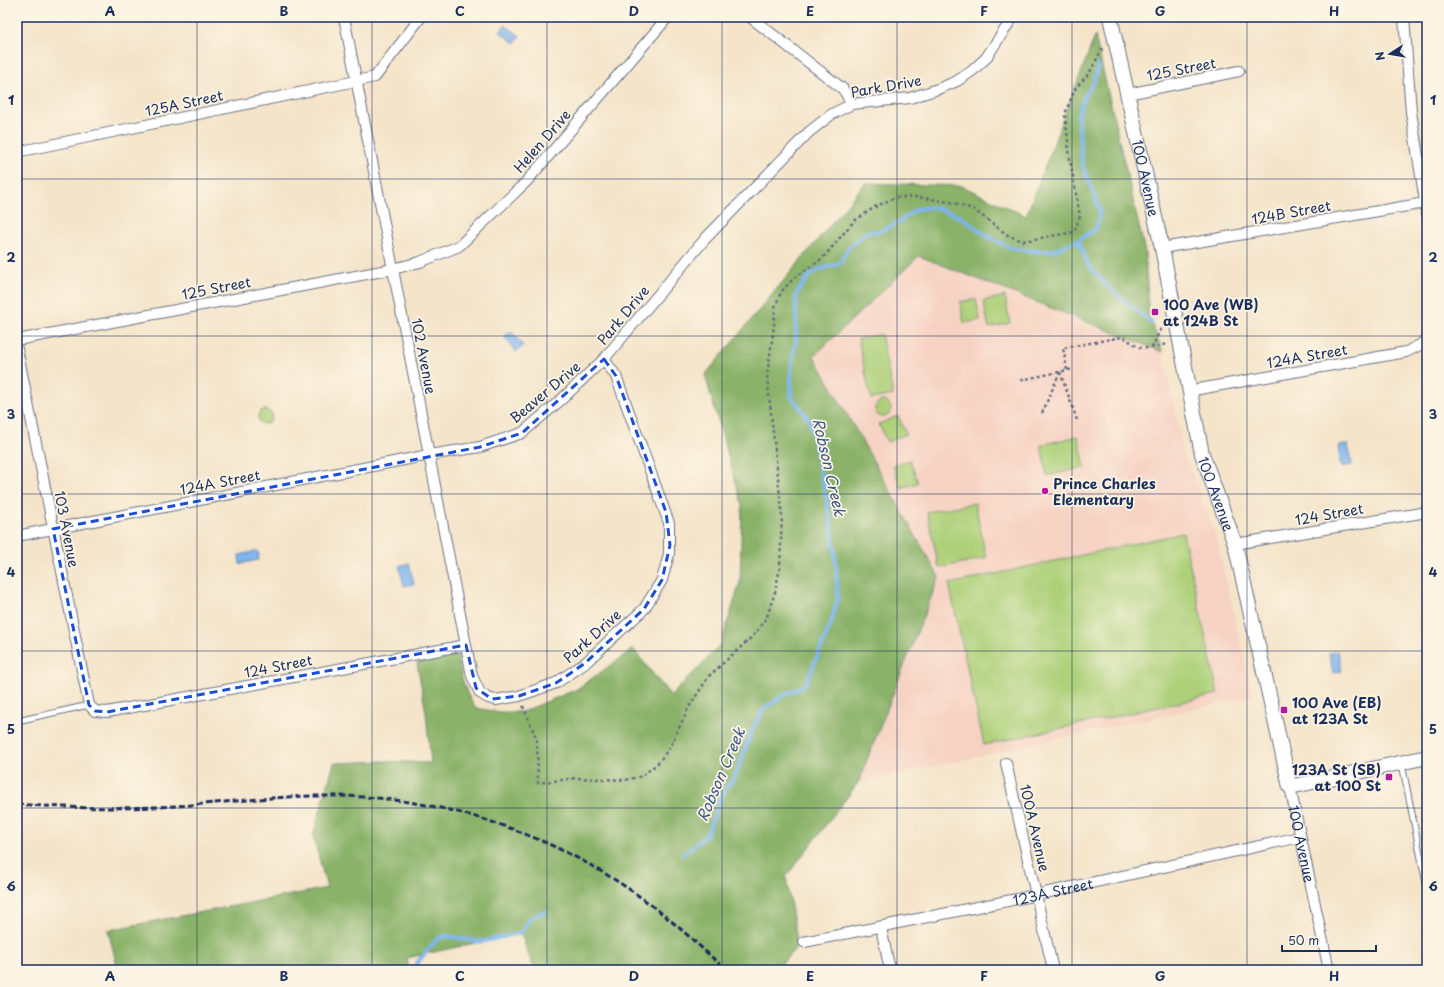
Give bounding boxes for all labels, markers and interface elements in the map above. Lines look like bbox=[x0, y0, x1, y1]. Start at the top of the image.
text: A bbox=[105, 1, 115, 20]
text: B bbox=[280, 1, 289, 20]
text: C bbox=[455, 1, 465, 20]
text: D bbox=[629, 1, 639, 20]
text: E bbox=[806, 1, 814, 20]
text: F bbox=[980, 1, 988, 20]
text: G bbox=[1155, 1, 1165, 20]
text: H bbox=[1329, 1, 1339, 20]
north arrow bbox=[1370, 34, 1410, 74]
text: N bbox=[1370, 50, 1389, 62]
street label: 125 Street bbox=[1145, 52, 1217, 86]
street label: Park Drive bbox=[849, 69, 923, 103]
street label: 125A Street bbox=[143, 84, 225, 122]
text: 1 bbox=[8, 90, 14, 109]
text: 1 bbox=[1430, 90, 1436, 109]
street label: Helen Drive bbox=[509, 105, 575, 177]
street label: 100 Avenue bbox=[1127, 138, 1165, 219]
street label: 124B Street bbox=[1250, 195, 1333, 229]
text: 2 bbox=[6, 247, 16, 266]
text: 2 bbox=[1428, 247, 1438, 266]
street label: 125 Street bbox=[180, 271, 252, 305]
street label: Park Drive bbox=[592, 281, 654, 349]
place label: 100 Ave (WB) at 124B St bbox=[1163, 294, 1259, 331]
marker: 100 Ave (WB) at 124B St bbox=[1150, 307, 1160, 317]
street label: 102 Avenue bbox=[406, 316, 442, 396]
street label: 124A Street bbox=[1265, 339, 1349, 373]
street label: Beaver Drive bbox=[505, 356, 585, 428]
text: 3 bbox=[7, 404, 16, 423]
text: 3 bbox=[1429, 404, 1438, 423]
water label: Robson Creek bbox=[808, 416, 853, 519]
street label: 100 Avenue bbox=[1193, 454, 1240, 534]
street label: 124A Street bbox=[178, 464, 262, 500]
place label: Prince Charles Elementary bbox=[1053, 473, 1156, 510]
marker: Prince Charles Elementary bbox=[1040, 486, 1050, 496]
street label: 103 Avenue bbox=[49, 489, 85, 569]
street label: 124 Street bbox=[1293, 498, 1365, 530]
text: 4 bbox=[7, 562, 16, 581]
text: 4 bbox=[1429, 562, 1438, 581]
street label: Park Drive bbox=[558, 604, 626, 668]
street label: 124 Street bbox=[242, 649, 314, 683]
place label: 100 Ave (EB) at 123A St bbox=[1292, 692, 1382, 729]
marker: 100 Ave (EB) at 123A St bbox=[1279, 705, 1289, 715]
text: 5 bbox=[7, 719, 15, 738]
text: 5 bbox=[1429, 719, 1437, 738]
water label: Robson Creek bbox=[690, 723, 750, 825]
place label: 123A St (SB) at 100 St bbox=[1292, 759, 1381, 796]
marker: 123A St (SB) at 100 St bbox=[1384, 772, 1394, 782]
street label: 100A Avenue bbox=[1015, 782, 1055, 874]
street label: 100 Avenue bbox=[1284, 803, 1321, 884]
street label: 123A Street bbox=[1011, 872, 1095, 910]
text: 6 bbox=[6, 876, 16, 895]
text: 6 bbox=[1428, 876, 1438, 895]
scale bar bbox=[1282, 927, 1376, 953]
text: 50 m bbox=[1288, 931, 1319, 949]
text: A bbox=[105, 966, 115, 985]
text: B bbox=[280, 966, 289, 985]
text: C bbox=[455, 966, 465, 985]
text: D bbox=[629, 966, 639, 985]
text: E bbox=[806, 966, 814, 985]
text: F bbox=[980, 966, 988, 985]
text: G bbox=[1155, 966, 1165, 985]
text: H bbox=[1329, 966, 1339, 985]

